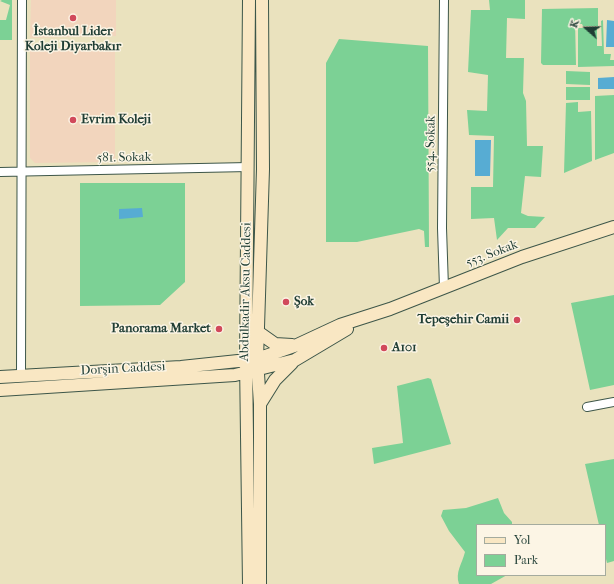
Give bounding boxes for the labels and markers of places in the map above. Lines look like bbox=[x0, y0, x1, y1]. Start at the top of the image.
marker: İstanbul Lider Koleji Diyarbakır bbox=[68, 13, 78, 23]
place label: İstanbul Lider Koleji Diyarbakır bbox=[25, 24, 121, 55]
place label: Evrim Koleji bbox=[81, 112, 151, 128]
marker: Evrim Koleji bbox=[68, 115, 78, 125]
place label: Şok bbox=[294, 294, 314, 310]
marker: Şok bbox=[281, 297, 291, 307]
place label: Tepeşehir Camii bbox=[418, 312, 509, 328]
marker: Tepeşehir Camii bbox=[512, 315, 522, 325]
place label: Panorama Market bbox=[111, 321, 211, 337]
marker: Panorama Market bbox=[214, 324, 224, 334]
place label: A101 bbox=[392, 340, 417, 356]
marker: A101 bbox=[379, 343, 389, 353]

